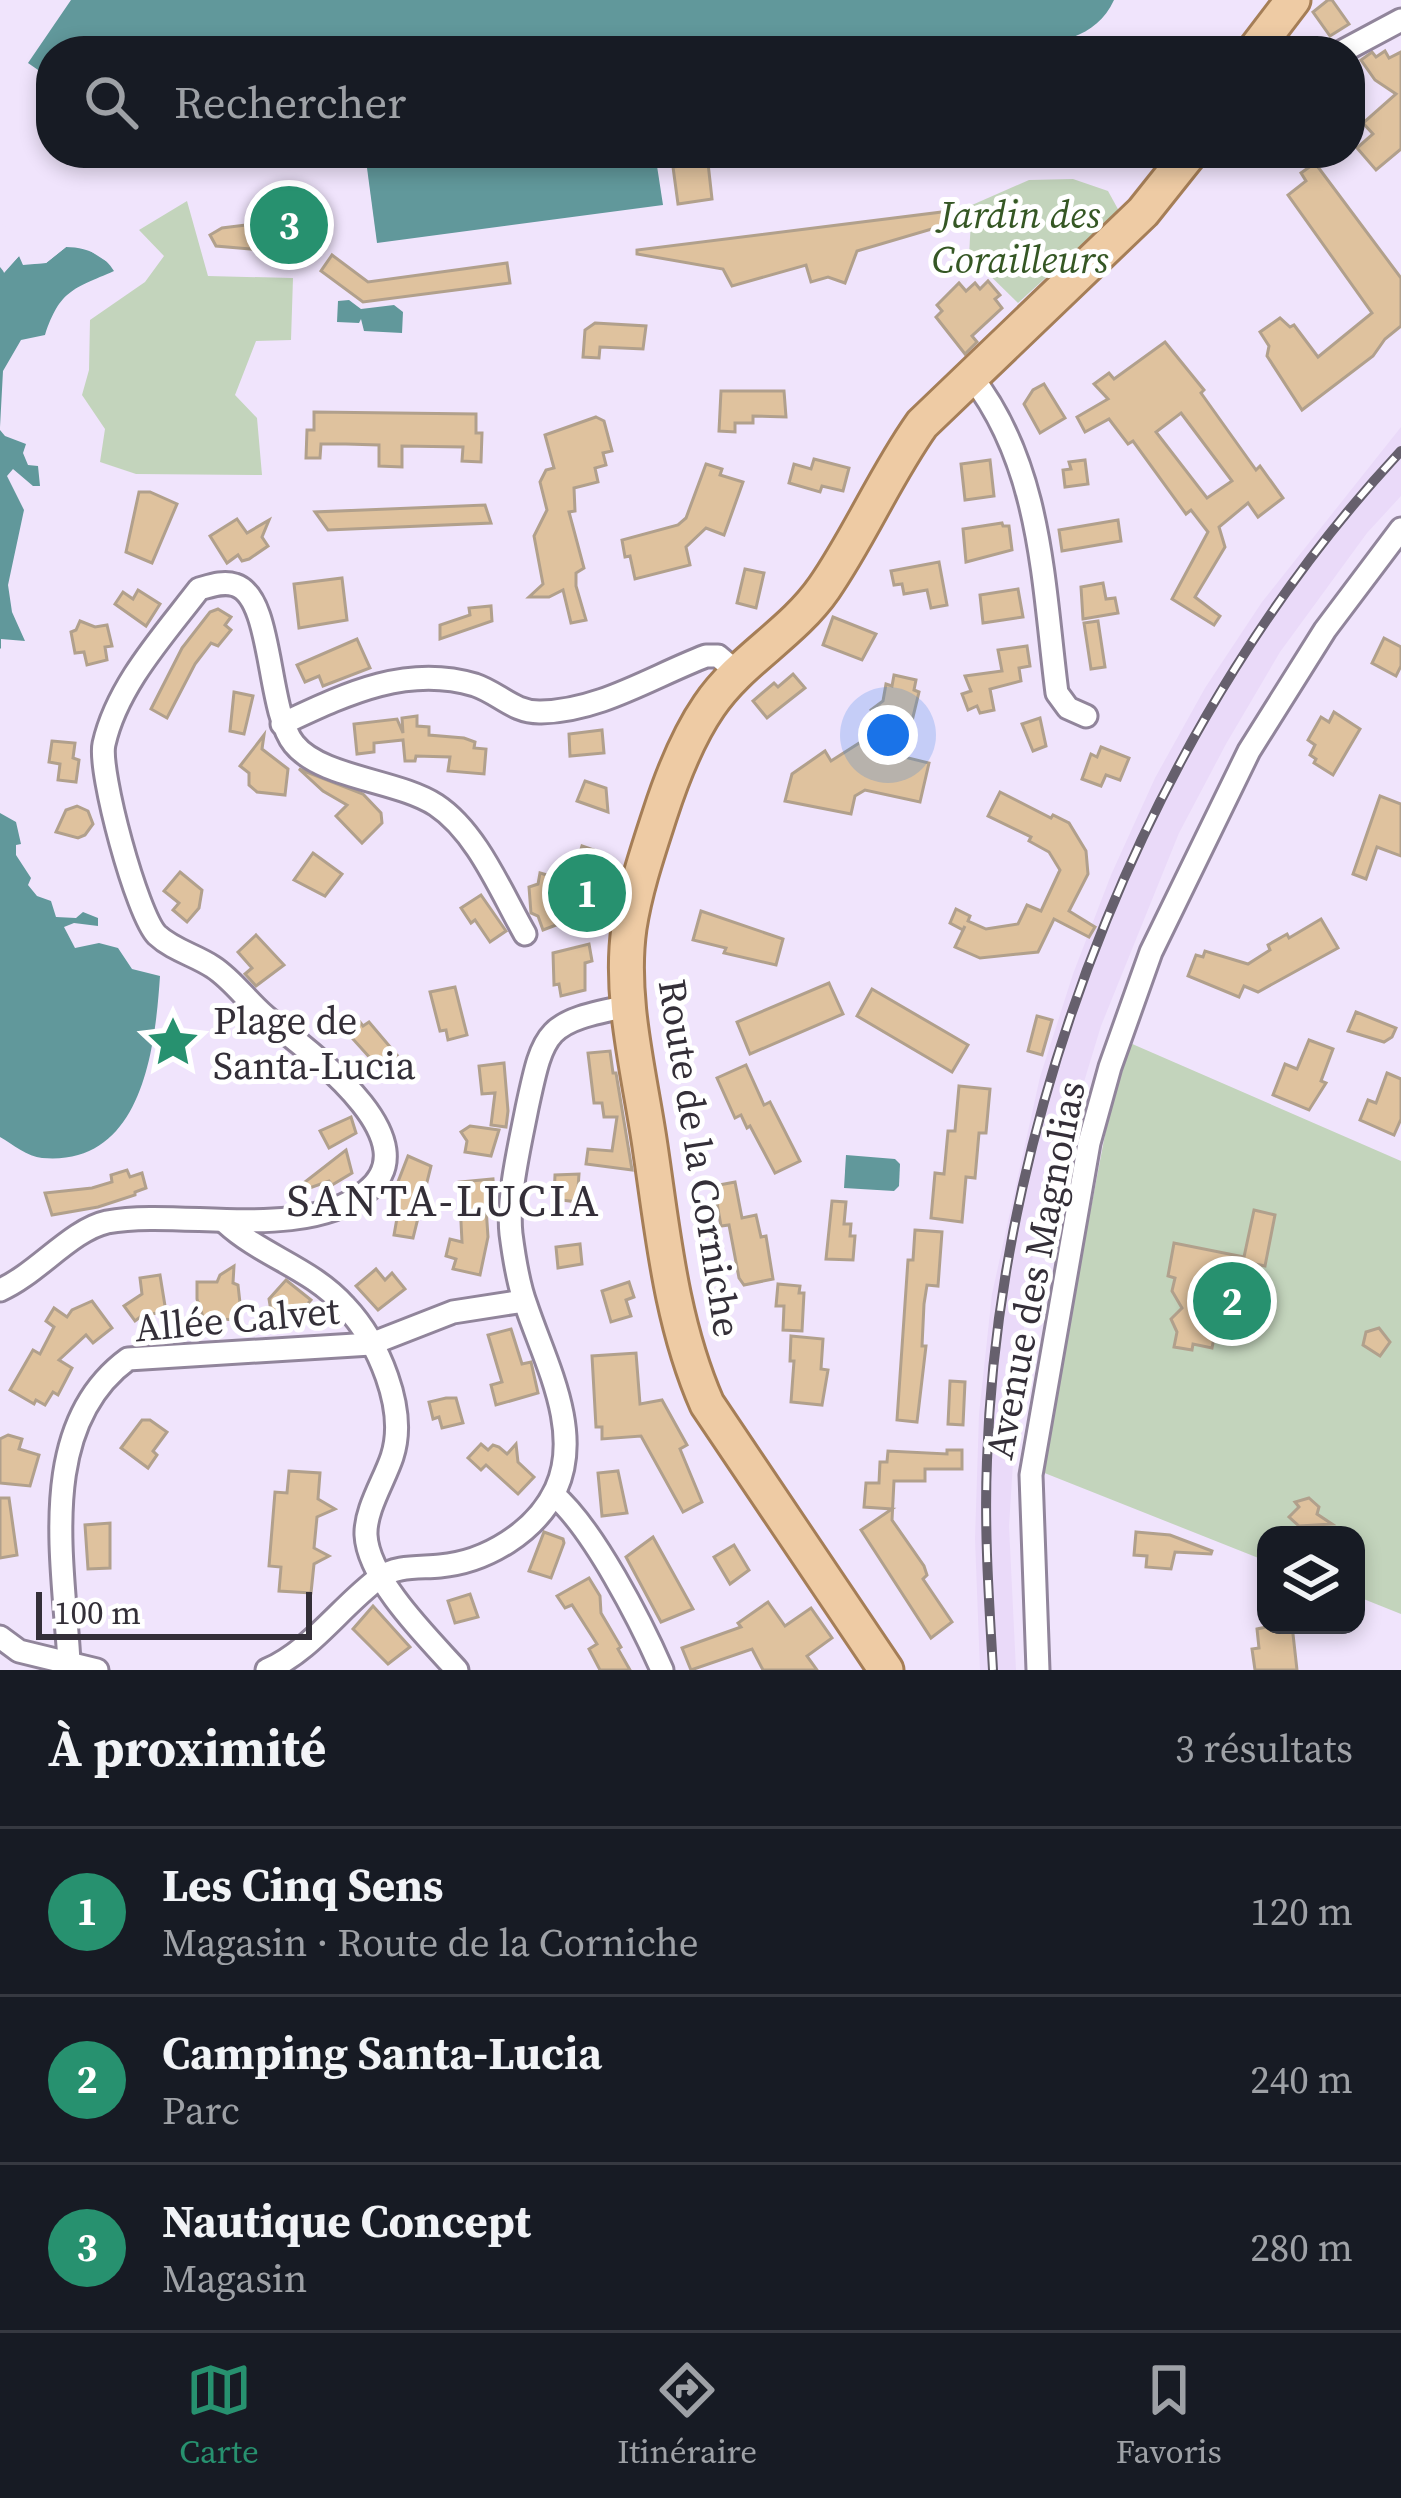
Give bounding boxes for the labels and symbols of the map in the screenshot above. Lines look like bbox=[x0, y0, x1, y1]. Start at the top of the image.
pin: 3 bbox=[250, 180, 328, 270]
park label: Jardin des Corailleurs bbox=[932, 188, 1109, 286]
your location bbox=[858, 705, 918, 765]
pin: 1 bbox=[548, 848, 626, 938]
street label: Route de la Corniche bbox=[646, 975, 754, 1341]
place label: Plage de Santa-Lucia bbox=[213, 994, 416, 1092]
place icon: Plage de Santa-Lucia bbox=[144, 1013, 202, 1071]
street label: Avenue des Magnolias bbox=[972, 1077, 1098, 1463]
district label: SANTA-LUCIA bbox=[286, 1169, 602, 1231]
pin: 2 bbox=[1193, 1256, 1271, 1346]
street label: Allée Calvet bbox=[132, 1284, 342, 1354]
scale bar bbox=[36, 1586, 312, 1639]

